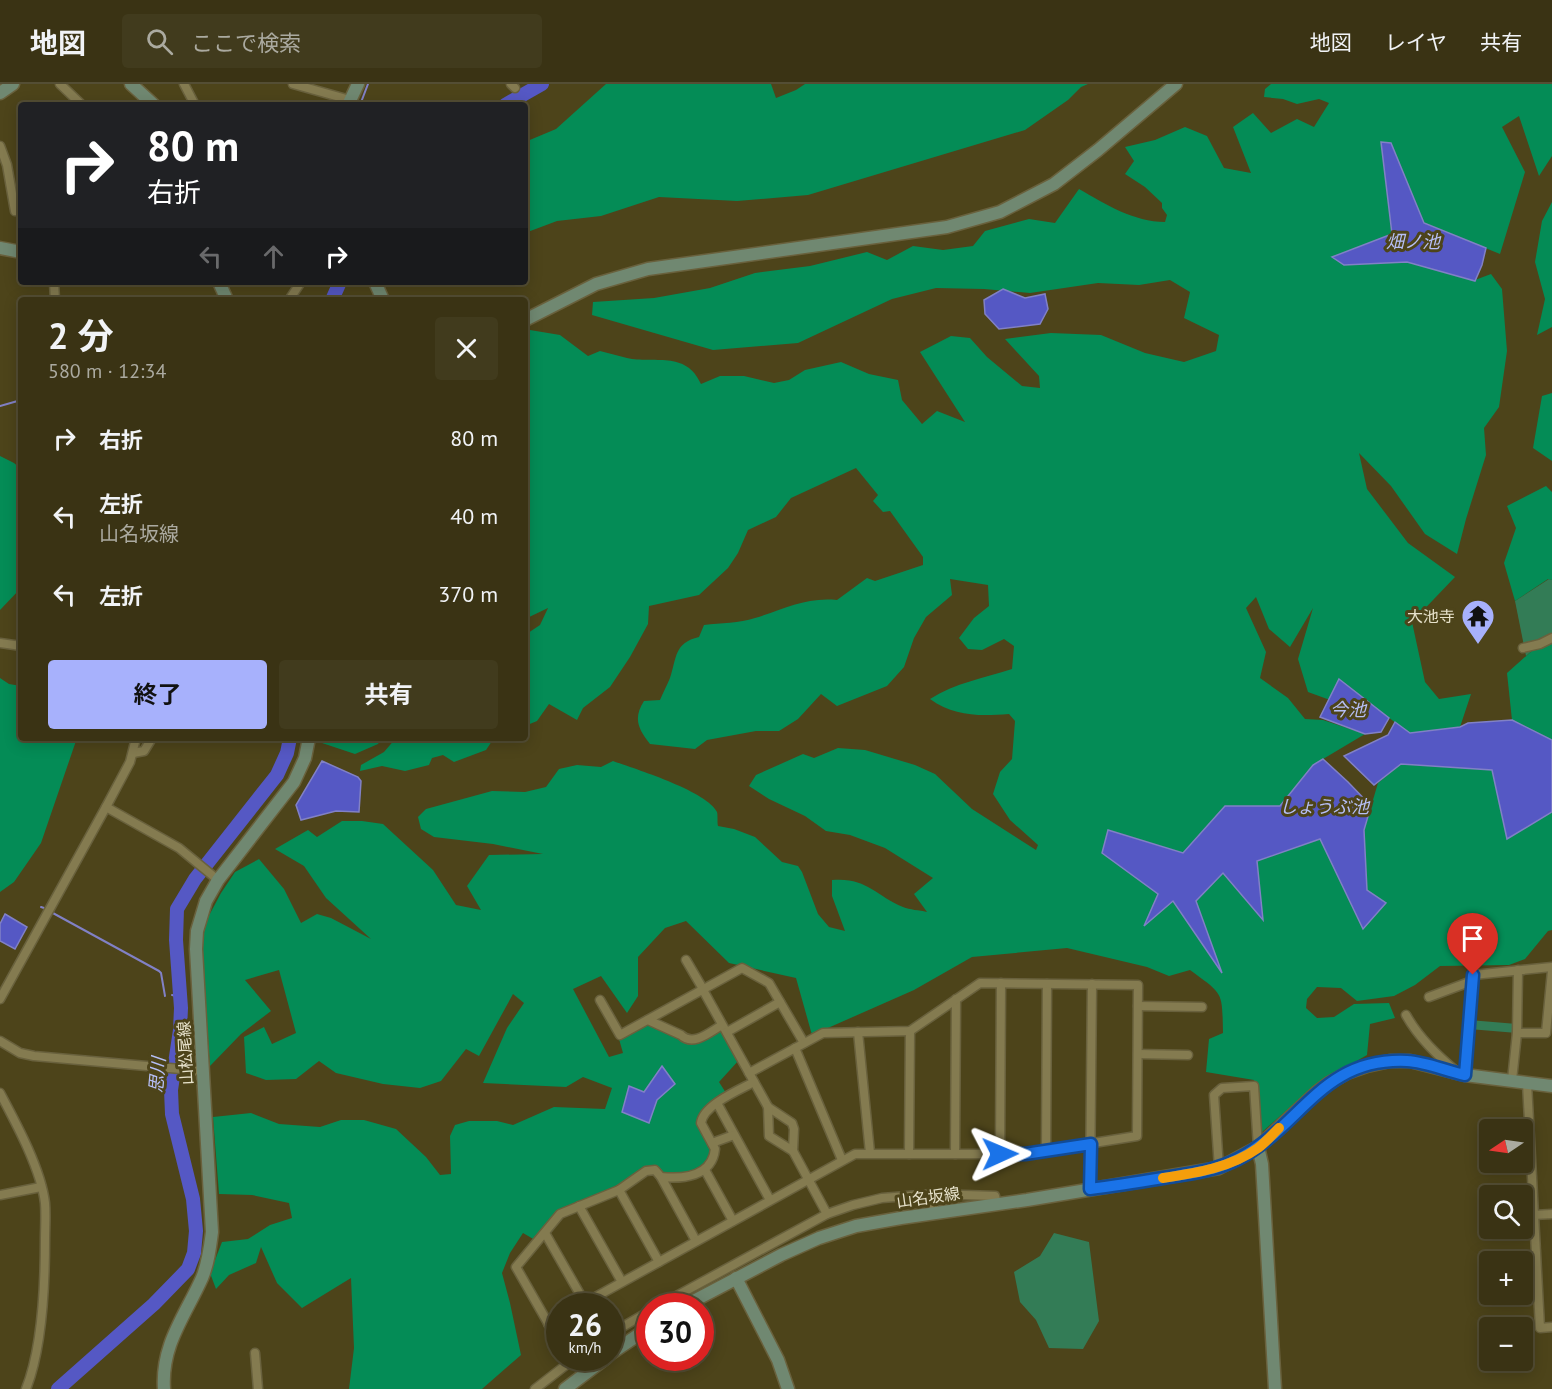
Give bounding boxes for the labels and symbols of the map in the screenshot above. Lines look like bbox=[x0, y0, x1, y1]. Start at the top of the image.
water label: 畑ノ池 bbox=[1386, 230, 1442, 253]
temple icon: 大池寺 bbox=[1460, 598, 1496, 645]
place label: 大池寺 bbox=[1407, 606, 1455, 626]
water label: 今池 bbox=[1330, 698, 1368, 721]
water label: しょうぶ池 bbox=[1279, 795, 1371, 818]
pin bbox=[1447, 913, 1498, 975]
street label: 山松尾線 bbox=[173, 1021, 197, 1085]
water label: 思川 bbox=[144, 1054, 170, 1094]
north arrow bbox=[1479, 1119, 1533, 1173]
position arrow bbox=[968, 1122, 1032, 1186]
street label: 山名坂線 bbox=[895, 1183, 961, 1211]
speed limit sign: 30 bbox=[636, 1293, 714, 1371]

